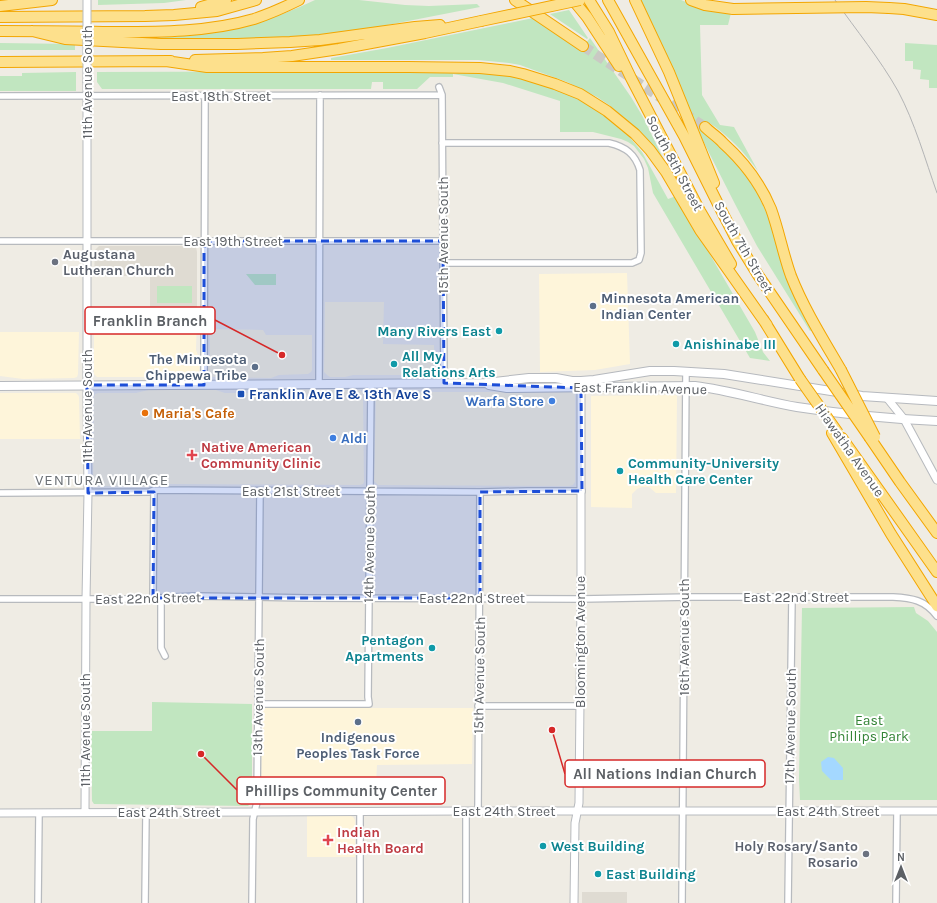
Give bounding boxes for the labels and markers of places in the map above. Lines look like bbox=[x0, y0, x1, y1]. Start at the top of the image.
place label: Augustana Lutheran Church bbox=[63, 246, 174, 279]
marker: Augustana Lutheran Church bbox=[50, 257, 60, 267]
place label: Minnesota American Indian Center bbox=[601, 290, 739, 323]
marker: Minnesota American Indian Center bbox=[588, 301, 598, 311]
callout: Franklin Branch bbox=[85, 307, 215, 334]
place label: Many Rivers East bbox=[377, 323, 491, 340]
marker: Many Rivers East bbox=[494, 326, 504, 336]
place label: Anishinabe III bbox=[684, 336, 776, 353]
marker: Anishinabe III bbox=[671, 339, 681, 349]
place label: All My Relations Arts bbox=[402, 348, 496, 381]
place label: The Minnesota Chippewa Tribe bbox=[146, 351, 247, 384]
marker: All My Relations Arts bbox=[389, 359, 399, 369]
marker: The Minnesota Chippewa Tribe bbox=[250, 362, 260, 372]
place label: Franklin Ave E & 13th Ave S bbox=[249, 386, 431, 403]
marker: Franklin Ave E & 13th Ave S bbox=[236, 389, 246, 399]
place label: Warfa Store bbox=[465, 393, 544, 410]
marker: Warfa Store bbox=[547, 396, 557, 406]
place label: Maria's Cafe bbox=[153, 405, 235, 422]
marker: Maria's Cafe bbox=[140, 408, 150, 418]
place label: Aldi bbox=[341, 430, 367, 447]
marker: Aldi bbox=[328, 433, 338, 443]
place label: Native American Community Clinic bbox=[201, 439, 321, 472]
marker: Native American Community Clinic bbox=[186, 449, 198, 461]
place label: Community-University Health Care Center bbox=[628, 455, 779, 488]
marker: Community-University Health Care Center bbox=[615, 466, 625, 476]
place label: Pentagon Apartments bbox=[345, 632, 424, 665]
marker: Pentagon Apartments bbox=[427, 643, 437, 653]
marker: Indigenous Peoples Task Force bbox=[353, 717, 363, 727]
place label: Indigenous Peoples Task Force bbox=[296, 729, 420, 762]
callout: All Nations Indian Church bbox=[565, 760, 765, 787]
callout: Phillips Community Center bbox=[237, 777, 445, 804]
place label: Indian Health Board bbox=[337, 824, 424, 857]
marker: Indian Health Board bbox=[322, 834, 334, 846]
place label: West Building bbox=[551, 838, 644, 855]
place label: Holy Rosary/Santo Rosario bbox=[734, 838, 858, 871]
marker: West Building bbox=[538, 841, 548, 851]
marker: Holy Rosary/Santo Rosario bbox=[861, 849, 871, 859]
place label: East Building bbox=[606, 866, 696, 883]
marker: East Building bbox=[593, 869, 603, 879]

